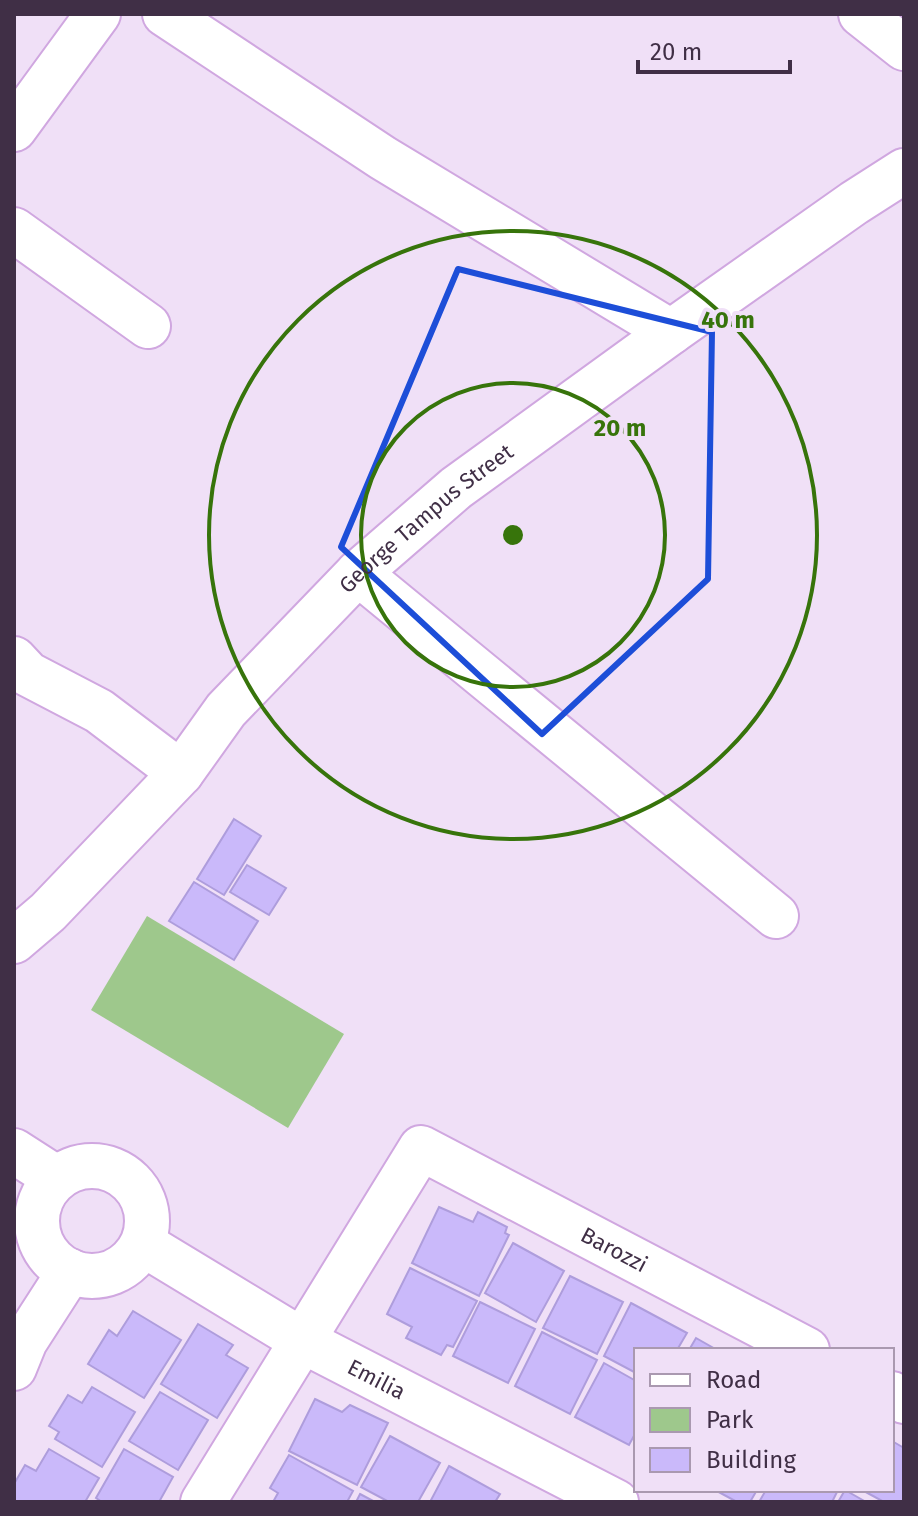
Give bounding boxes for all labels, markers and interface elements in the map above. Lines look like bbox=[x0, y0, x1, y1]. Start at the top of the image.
scale bar bbox=[638, 24, 790, 74]
text: 20 m bbox=[650, 38, 702, 66]
text: 40 m bbox=[701, 306, 755, 334]
text: 20 m bbox=[594, 414, 646, 442]
street label: George Tampus Street bbox=[333, 438, 518, 598]
centre of rings bbox=[499, 521, 527, 549]
street label: Barozzi bbox=[577, 1221, 652, 1278]
legend bbox=[634, 1348, 894, 1492]
street label: Emilia bbox=[343, 1353, 410, 1405]
text: Road bbox=[706, 1366, 761, 1394]
text: Park bbox=[706, 1406, 754, 1434]
text: Building bbox=[706, 1446, 796, 1474]

